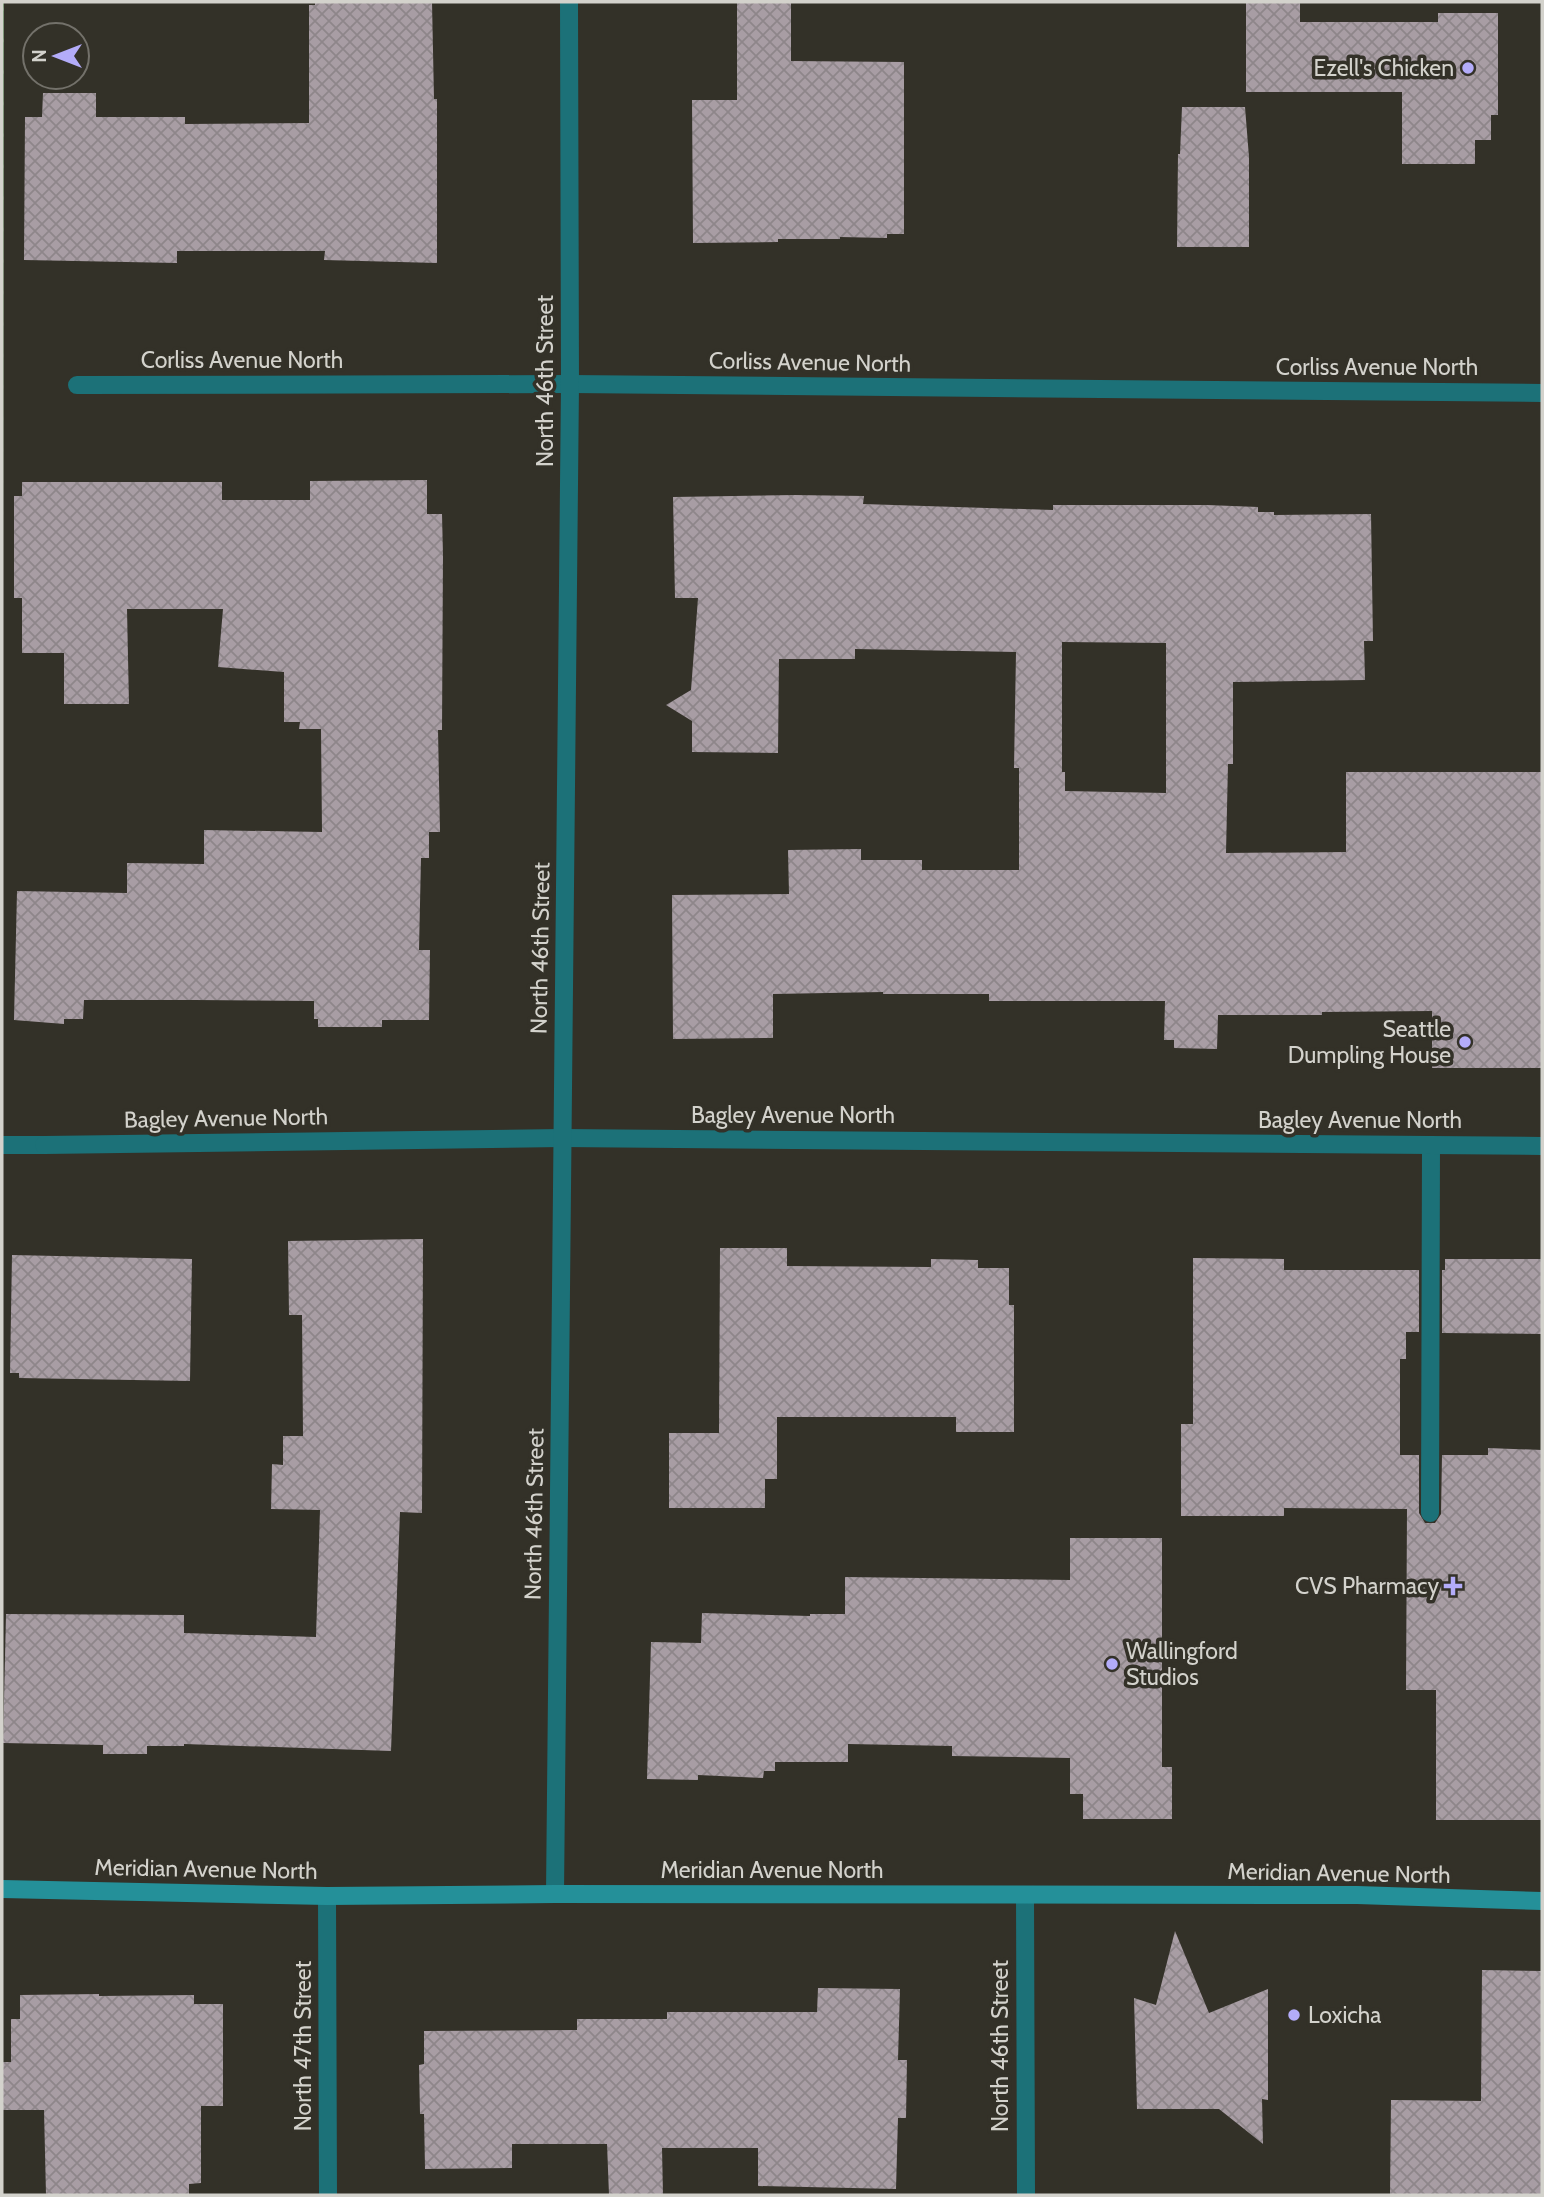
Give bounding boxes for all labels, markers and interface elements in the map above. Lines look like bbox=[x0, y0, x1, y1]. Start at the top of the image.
north arrow bbox=[21, 21, 91, 91]
text: N bbox=[28, 49, 51, 63]
place label: Ezell's Chicken bbox=[1313, 54, 1454, 82]
marker: Ezell's Chicken bbox=[1460, 60, 1476, 76]
street label: North 46th Street bbox=[531, 295, 559, 467]
street label: Corliss Avenue North bbox=[141, 346, 343, 374]
street label: Corliss Avenue North bbox=[709, 346, 911, 378]
street label: Corliss Avenue North bbox=[1276, 353, 1478, 381]
street label: North 46th Street bbox=[525, 862, 556, 1034]
place label: Seattle Dumpling House bbox=[1288, 1015, 1451, 1069]
marker: Seattle Dumpling House bbox=[1457, 1034, 1473, 1050]
street label: Bagley Avenue North bbox=[691, 1101, 895, 1129]
street label: Bagley Avenue North bbox=[124, 1102, 328, 1134]
street label: Bagley Avenue North bbox=[1258, 1106, 1462, 1134]
street label: North 46th Street bbox=[519, 1428, 550, 1600]
place label: CVS Pharmacy bbox=[1295, 1572, 1439, 1600]
marker: CVS Pharmacy bbox=[1445, 1578, 1461, 1594]
place label: Wallingford Studios bbox=[1126, 1637, 1238, 1691]
marker: Wallingford Studios bbox=[1104, 1656, 1120, 1672]
street label: Meridian Avenue North bbox=[94, 1853, 318, 1885]
street label: Meridian Avenue North bbox=[660, 1856, 884, 1884]
street label: Meridian Avenue North bbox=[1227, 1857, 1451, 1889]
street label: North 47th Street bbox=[289, 1960, 317, 2131]
street label: North 46th Street bbox=[986, 1960, 1014, 2132]
place label: Loxicha bbox=[1308, 2001, 1381, 2029]
marker: Loxicha bbox=[1286, 2007, 1302, 2023]

